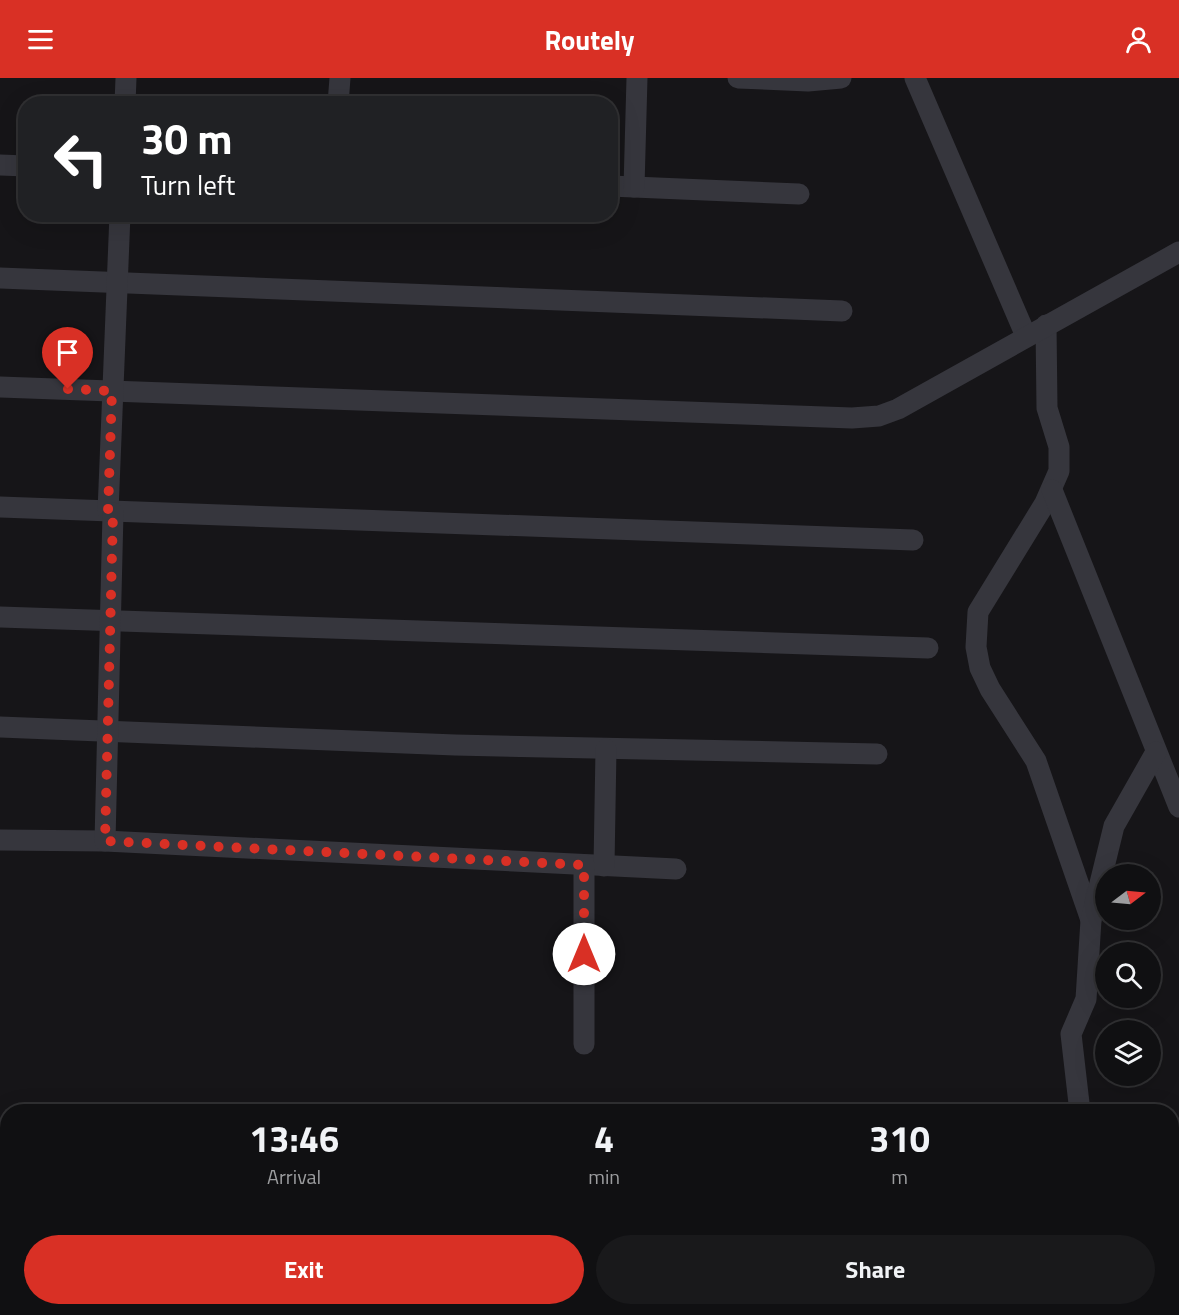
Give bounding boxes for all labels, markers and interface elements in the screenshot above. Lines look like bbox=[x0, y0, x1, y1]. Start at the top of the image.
text: Routely bbox=[544, 19, 635, 60]
icon: menu bbox=[24, 23, 57, 56]
icon: person bbox=[1122, 23, 1155, 56]
text: 30 m bbox=[141, 106, 233, 170]
icon: left bbox=[42, 120, 120, 198]
text: Turn left bbox=[141, 164, 235, 205]
pin bbox=[42, 327, 93, 389]
icon: arrive bbox=[51, 336, 84, 369]
north arrow bbox=[1095, 864, 1161, 930]
map controls bbox=[1095, 864, 1161, 1086]
position arrow bbox=[552, 922, 616, 986]
button: search bbox=[1095, 942, 1161, 1008]
button: layers bbox=[1095, 1020, 1161, 1086]
text: 13:46 bbox=[249, 1111, 339, 1166]
text: 4 bbox=[594, 1111, 614, 1166]
text: 310 bbox=[869, 1111, 930, 1166]
text: Arrival bbox=[267, 1161, 321, 1192]
text: min bbox=[588, 1161, 620, 1192]
text: m bbox=[891, 1161, 908, 1192]
button: Exit bbox=[24, 1235, 584, 1304]
button: Share bbox=[596, 1235, 1155, 1304]

